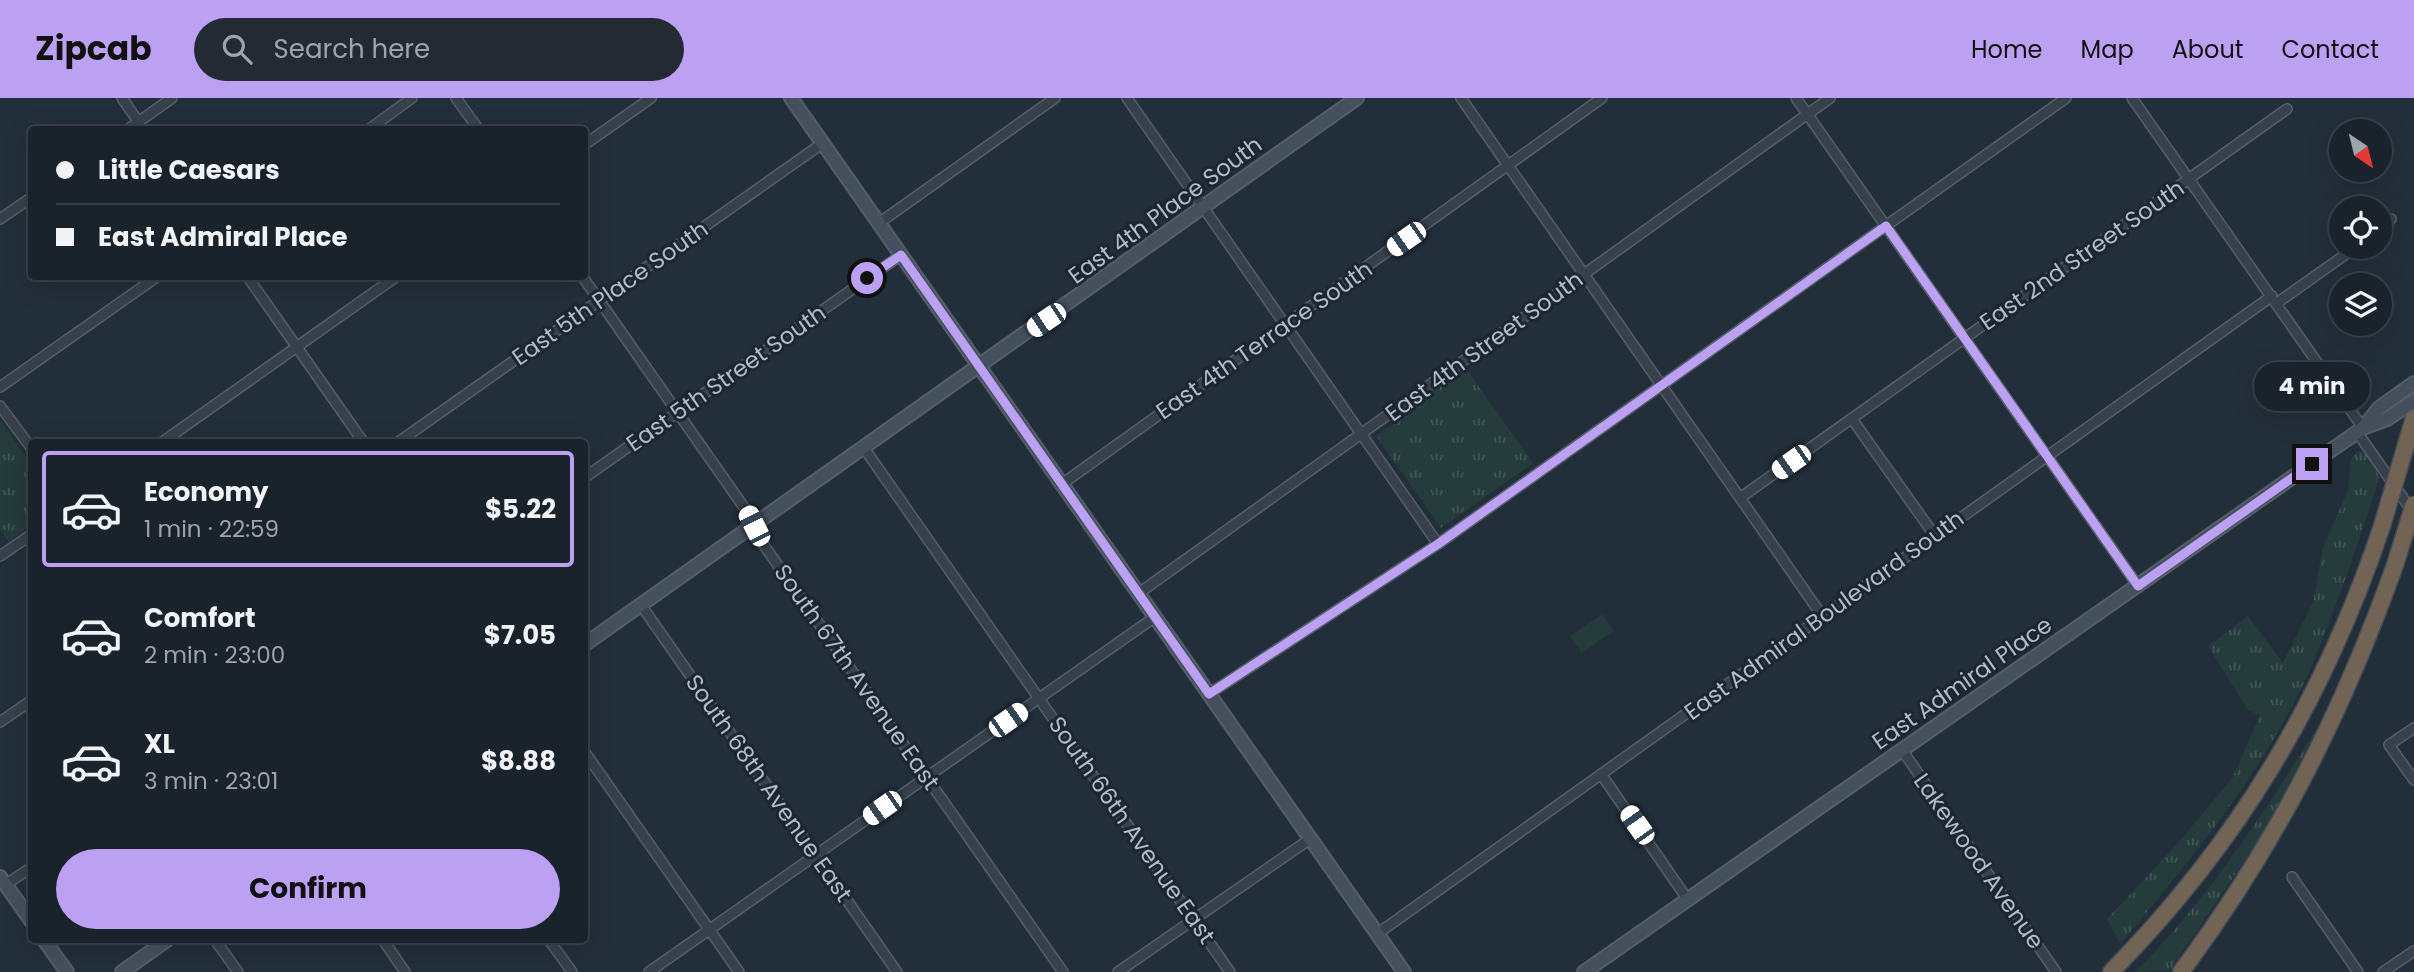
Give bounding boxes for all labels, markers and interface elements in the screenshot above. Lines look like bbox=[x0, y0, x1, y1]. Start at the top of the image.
search box bbox=[194, 18, 684, 81]
text: Zipcab bbox=[35, 25, 152, 72]
icon: search bbox=[218, 30, 256, 68]
text: Search here bbox=[274, 31, 430, 67]
text: Home bbox=[1971, 33, 2043, 66]
text: Map bbox=[2081, 33, 2134, 66]
text: About bbox=[2172, 33, 2243, 66]
text: Contact bbox=[2281, 33, 2379, 66]
north arrow bbox=[2329, 119, 2392, 182]
map controls bbox=[2329, 119, 2392, 336]
street label: East 4th Place South bbox=[1062, 129, 1268, 291]
text: Little Caesars bbox=[98, 152, 280, 188]
street label: East 2nd Street South bbox=[1973, 172, 2191, 338]
button: locate bbox=[2329, 196, 2392, 259]
street label: East 5th Place South bbox=[506, 213, 714, 373]
car bbox=[1383, 218, 1430, 260]
text: East Admiral Place bbox=[98, 219, 348, 255]
street label: East 4th Terrace South bbox=[1149, 253, 1379, 427]
route start bbox=[851, 262, 883, 294]
street label: East 4th Street South bbox=[1379, 263, 1589, 429]
button: layers bbox=[2329, 273, 2392, 336]
street label: East 5th Street South bbox=[620, 297, 832, 459]
car bbox=[1023, 300, 1070, 340]
callout: 4 min bbox=[2254, 362, 2370, 412]
text: 4 min bbox=[2278, 370, 2346, 402]
car bbox=[1768, 441, 1815, 483]
route end bbox=[2296, 448, 2328, 480]
text: Economy bbox=[144, 474, 268, 510]
icon: car bbox=[60, 478, 123, 541]
text: $5.22 bbox=[485, 491, 556, 527]
car bbox=[736, 503, 773, 549]
street label: East Admiral Boulevard South bbox=[1678, 503, 1970, 727]
text: 1 min · 22:59 bbox=[144, 513, 279, 545]
street label: South 67th Avenue East bbox=[767, 558, 947, 796]
text: Comfort bbox=[144, 600, 256, 636]
icon: car bbox=[60, 604, 123, 667]
street label: East Admiral Place bbox=[1866, 609, 2058, 757]
text: $7.05 bbox=[484, 617, 556, 653]
text: 2 min · 23:00 bbox=[144, 639, 285, 671]
street label: South 68th Avenue East bbox=[678, 668, 860, 908]
car bbox=[985, 699, 1032, 741]
street label: South 66th Avenue East bbox=[1041, 710, 1223, 950]
text: XL bbox=[144, 726, 175, 762]
icon: car bbox=[60, 730, 123, 793]
text: $8.88 bbox=[481, 743, 556, 779]
text: 3 min · 23:01 bbox=[144, 765, 278, 797]
street label: Lakewood Avenue bbox=[1906, 767, 2052, 955]
car bbox=[859, 787, 906, 829]
car bbox=[1617, 802, 1658, 848]
button: Confirm bbox=[56, 849, 560, 929]

